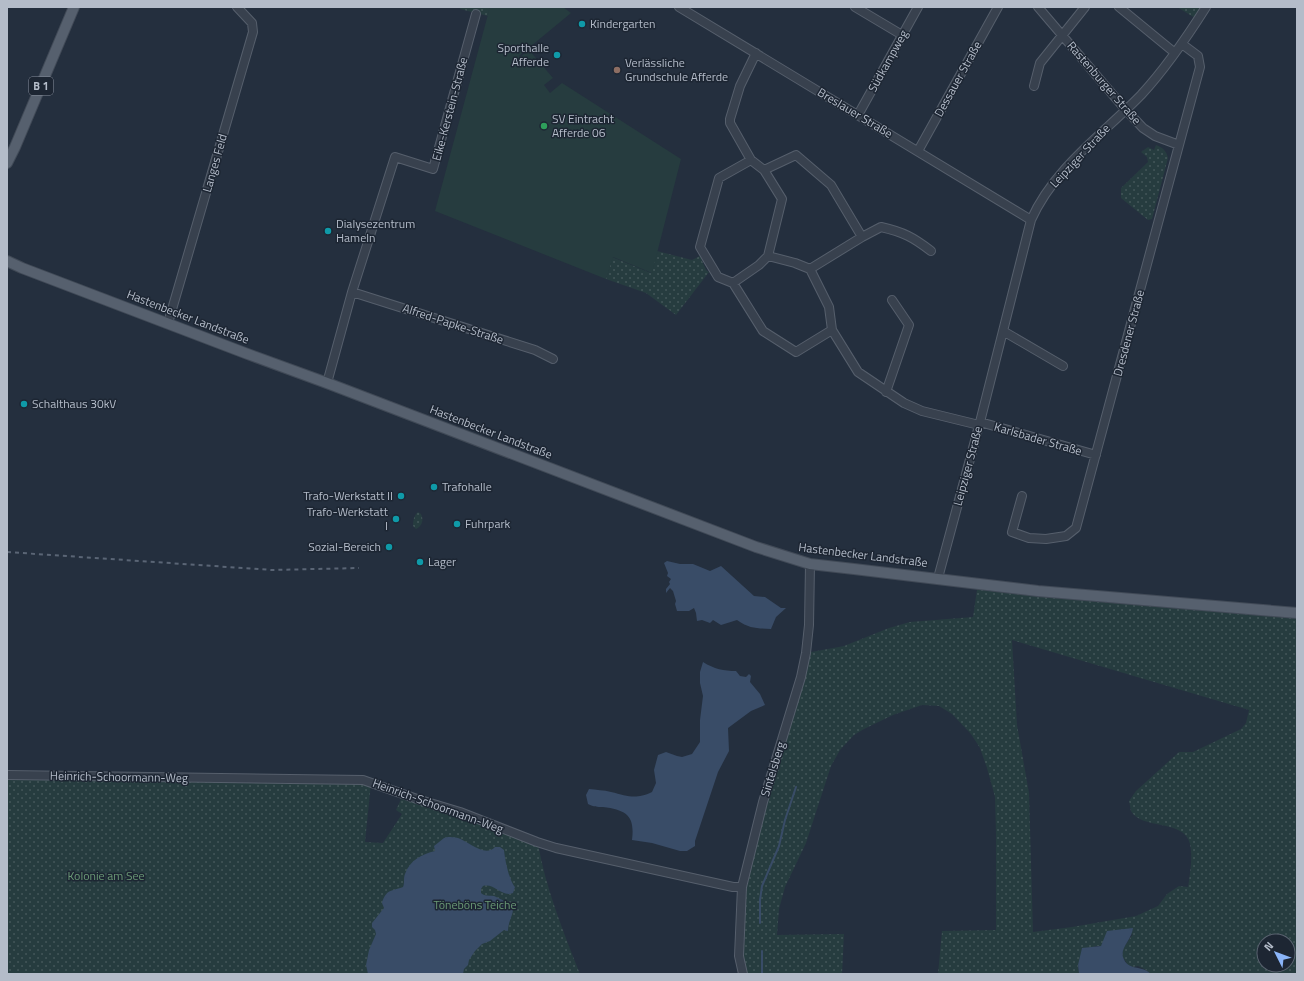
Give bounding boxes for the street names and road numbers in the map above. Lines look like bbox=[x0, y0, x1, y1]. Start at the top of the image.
street label: Südkampweg bbox=[863, 26, 912, 95]
street label: Dessauer Straße bbox=[929, 37, 986, 120]
street label: Rastenburger Straße bbox=[1063, 37, 1146, 129]
street label: Eike-Kerstein-Straße bbox=[427, 55, 472, 163]
road number: B 1 bbox=[29, 77, 53, 95]
street label: Breslauer Straße bbox=[814, 83, 896, 143]
street label: Leipziger Straße bbox=[1045, 119, 1114, 192]
street label: Langes Feld bbox=[197, 131, 232, 194]
street label: Hastenbecker Landstraße bbox=[124, 284, 252, 349]
street label: Dresdener Straße bbox=[1108, 288, 1149, 378]
street label: Alfred-Papke-Straße bbox=[400, 298, 506, 349]
street label: Hastenbecker Landstraße bbox=[427, 399, 555, 464]
street label: Karlsbader Straße bbox=[992, 417, 1084, 460]
street label: Leipziger Straße bbox=[948, 424, 987, 508]
street label: Hastenbecker Landstraße bbox=[797, 537, 929, 572]
street label: Sintelsberg bbox=[755, 739, 790, 799]
street label: Heinrich-Schoormann-Weg bbox=[50, 766, 188, 787]
street label: Heinrich-Schoormann-Weg bbox=[370, 773, 506, 838]

